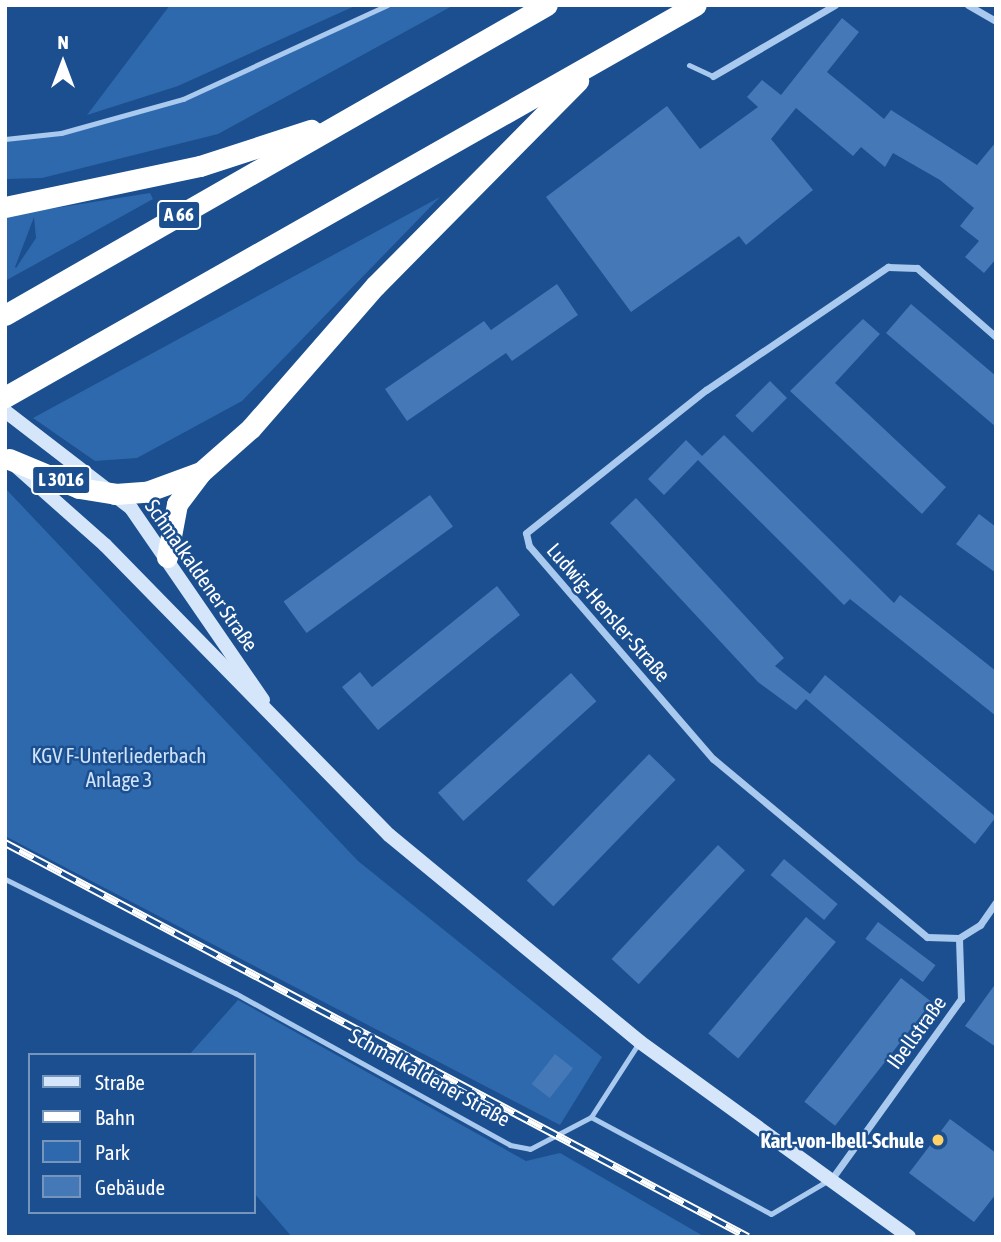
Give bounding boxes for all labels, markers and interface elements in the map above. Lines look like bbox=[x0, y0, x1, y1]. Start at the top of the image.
north arrow bbox=[28, 28, 98, 98]
text: N bbox=[57, 31, 69, 53]
road number: A 66 bbox=[156, 200, 202, 230]
road number: L 3016 bbox=[29, 464, 92, 495]
street label: Schmalkaldener Straße bbox=[140, 494, 264, 656]
street label: Ludwig-Hensler-Straße bbox=[542, 538, 676, 686]
park label: KGV F-Unterliederbach Anlage 3 bbox=[32, 742, 206, 792]
street label: Ibellstraße bbox=[881, 990, 951, 1074]
street label: Schmalkaldener Straße bbox=[345, 1022, 515, 1132]
legend bbox=[28, 1053, 256, 1214]
text: Straße bbox=[95, 1070, 145, 1094]
text: Bahn bbox=[95, 1105, 135, 1129]
place label: Karl-von-Ibell-Schule bbox=[761, 1127, 924, 1153]
marker: Karl-von-Ibell-Schule bbox=[930, 1132, 946, 1148]
text: Park bbox=[95, 1140, 130, 1164]
text: Gebäude bbox=[95, 1175, 165, 1199]

